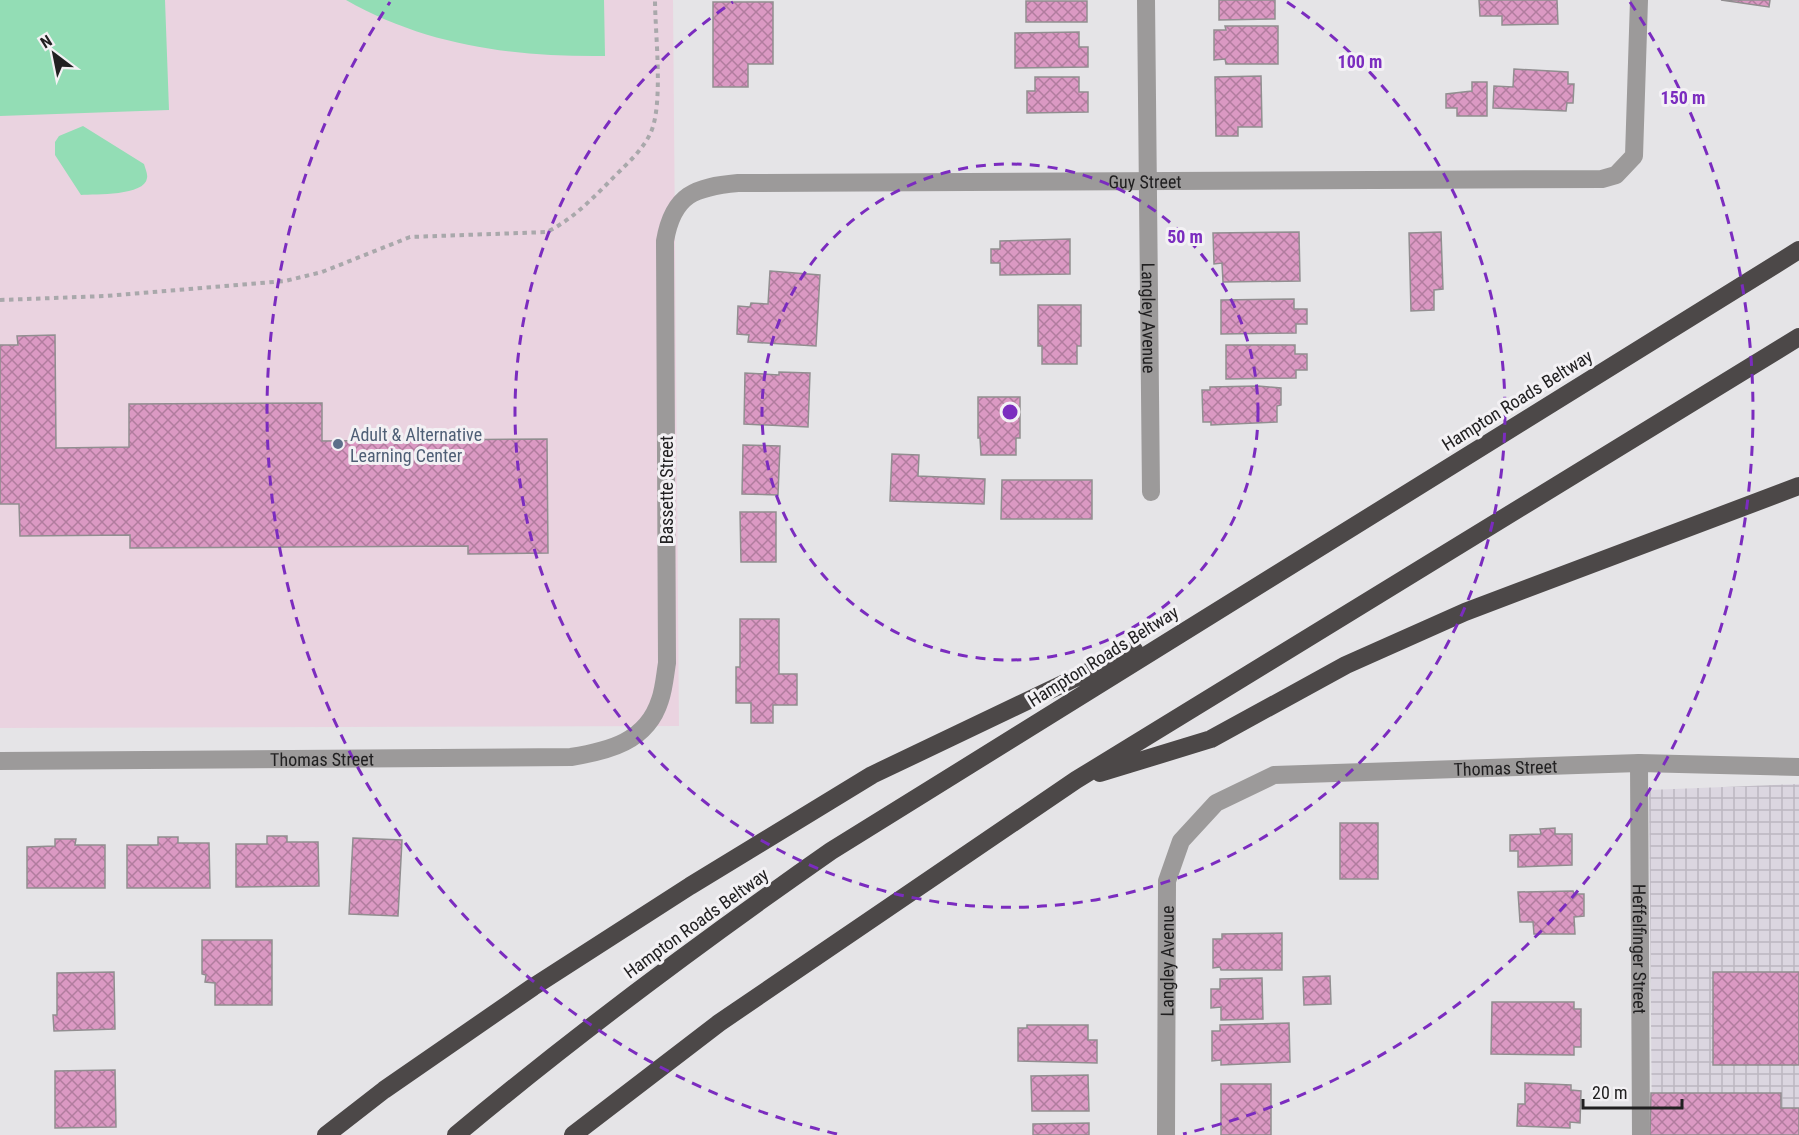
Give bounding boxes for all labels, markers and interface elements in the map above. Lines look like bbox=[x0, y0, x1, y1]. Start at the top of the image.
north arrow bbox=[24, 24, 84, 84]
text: N bbox=[37, 31, 56, 52]
text: 100 m bbox=[1338, 51, 1382, 72]
text: 150 m bbox=[1661, 87, 1705, 108]
street label: Guy Street bbox=[1108, 170, 1182, 192]
text: 50 m bbox=[1167, 226, 1203, 247]
street label: Langley Avenue bbox=[1138, 263, 1160, 373]
street label: Hampton Roads Beltway bbox=[1438, 345, 1596, 455]
centre of rings bbox=[1000, 402, 1020, 422]
place label: Adult & Alternative Learning Center bbox=[350, 424, 482, 466]
street label: Bassette Street bbox=[656, 436, 677, 544]
marker: Adult & Alternative Learning Center bbox=[331, 437, 345, 451]
street label: Hampton Roads Beltway bbox=[1024, 601, 1182, 711]
street label: Thomas Street bbox=[270, 748, 374, 770]
street label: Thomas Street bbox=[1453, 755, 1558, 780]
street label: Hampton Roads Beltway bbox=[620, 863, 773, 982]
street label: Heffelfinger Street bbox=[1629, 884, 1651, 1014]
street label: Langley Avenue bbox=[1156, 906, 1177, 1016]
scale bar bbox=[1583, 1072, 1682, 1110]
text: 20 m bbox=[1592, 1082, 1627, 1103]

